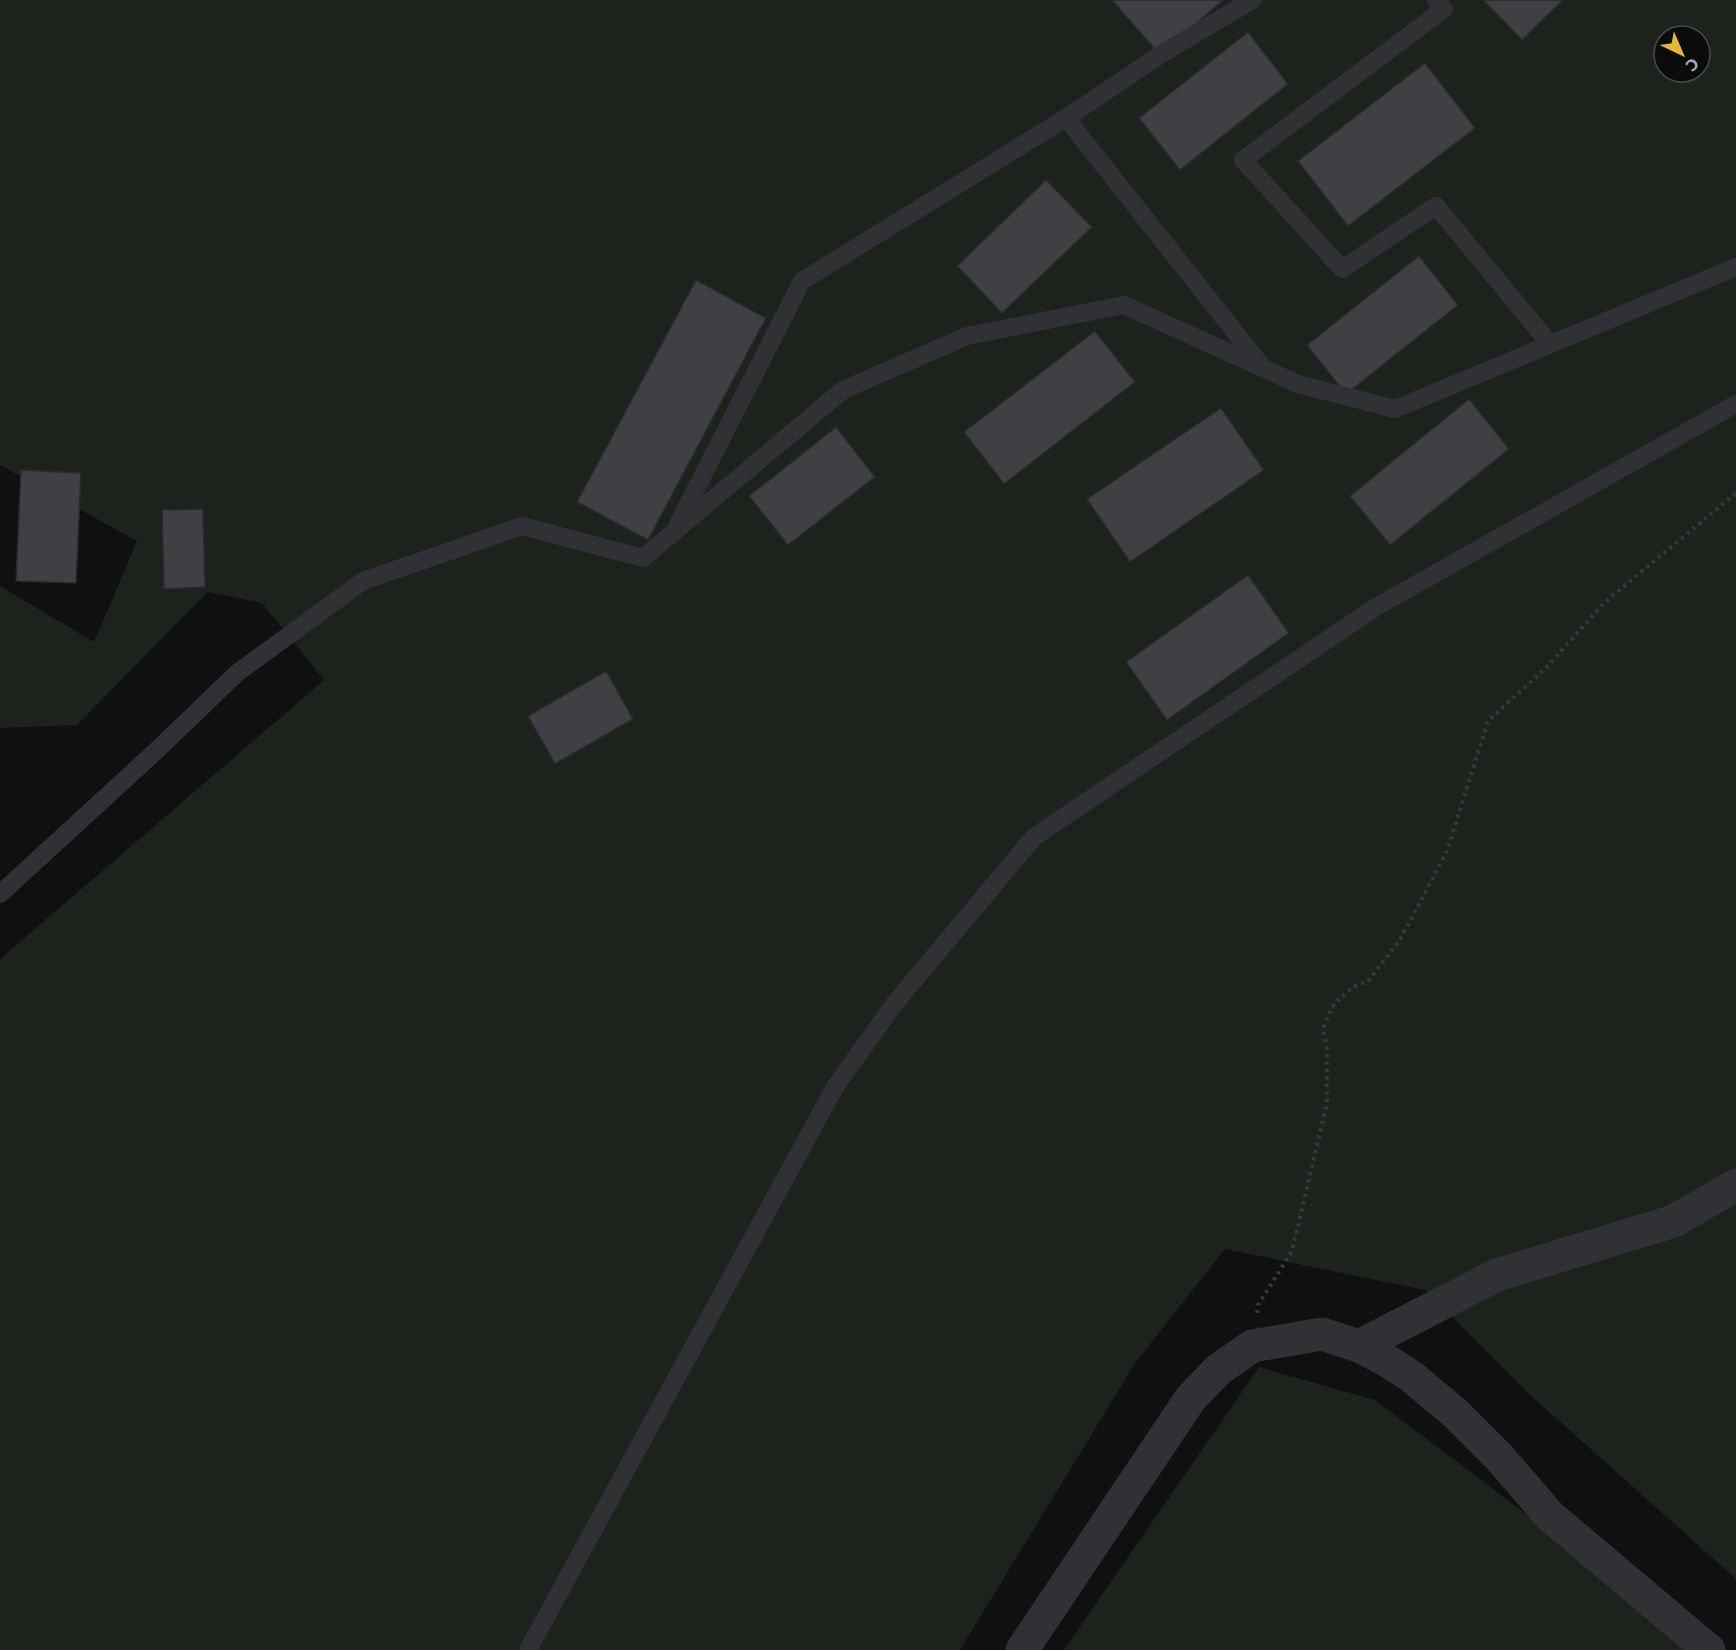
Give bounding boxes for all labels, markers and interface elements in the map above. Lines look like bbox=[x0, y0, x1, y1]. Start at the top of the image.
north arrow bbox=[1652, 24, 1712, 84]
text: С bbox=[1682, 55, 1703, 76]

